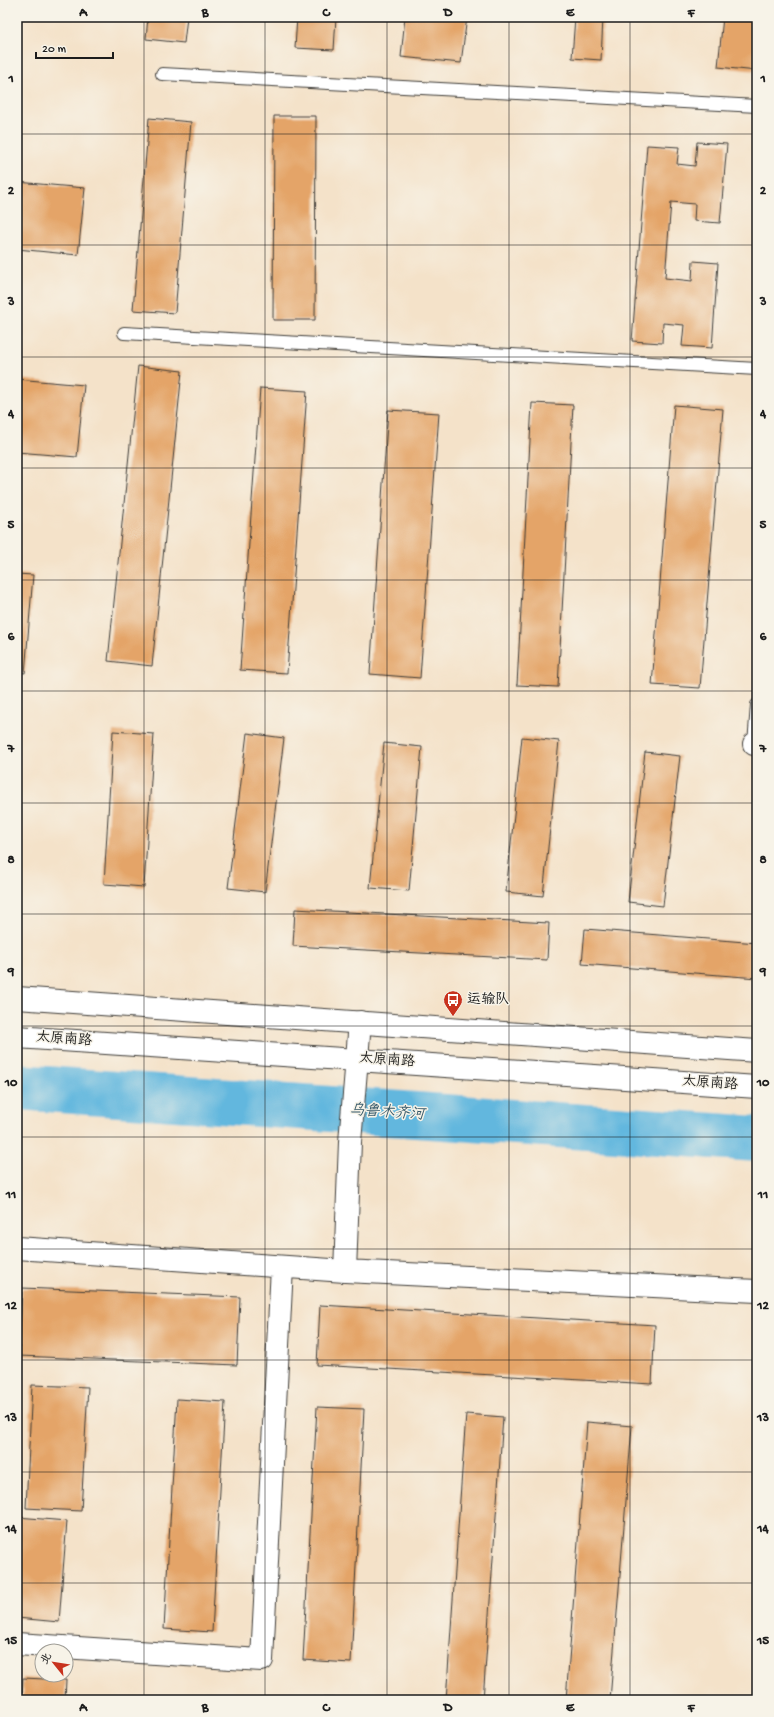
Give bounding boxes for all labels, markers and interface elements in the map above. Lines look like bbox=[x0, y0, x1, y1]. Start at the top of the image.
text: A bbox=[78, 6, 88, 21]
text: B bbox=[201, 6, 210, 21]
text: C bbox=[321, 6, 331, 21]
text: D bbox=[443, 6, 453, 21]
text: E bbox=[566, 6, 575, 21]
text: F bbox=[687, 6, 696, 21]
scale bar bbox=[36, 34, 113, 60]
text: 20 m bbox=[42, 43, 67, 57]
text: 1 bbox=[7, 72, 14, 87]
text: 1 bbox=[759, 72, 766, 87]
text: 2 bbox=[8, 184, 15, 199]
text: 2 bbox=[760, 184, 767, 199]
text: 3 bbox=[7, 295, 15, 310]
text: 3 bbox=[759, 295, 767, 310]
text: 4 bbox=[7, 407, 15, 422]
text: 4 bbox=[759, 407, 767, 422]
text: 5 bbox=[8, 518, 15, 533]
text: 5 bbox=[760, 518, 767, 533]
text: 6 bbox=[8, 630, 15, 645]
text: 6 bbox=[760, 630, 767, 645]
text: 7 bbox=[7, 742, 16, 757]
text: 7 bbox=[759, 742, 768, 757]
text: 8 bbox=[7, 853, 15, 868]
text: 8 bbox=[759, 853, 767, 868]
text: 9 bbox=[7, 965, 15, 980]
text: 9 bbox=[759, 965, 767, 980]
bus stop icon: 运输队 bbox=[442, 989, 464, 1017]
place label: 运输队 bbox=[467, 991, 509, 1009]
street label: 太原南路 bbox=[35, 1029, 93, 1050]
street label: 太原南路 bbox=[358, 1050, 416, 1071]
street label: 太原南路 bbox=[681, 1073, 739, 1094]
text: 10 bbox=[4, 1076, 18, 1091]
text: 10 bbox=[756, 1076, 770, 1091]
water label: 乌鲁木齐河 bbox=[349, 1100, 428, 1125]
text: 11 bbox=[5, 1188, 16, 1203]
text: 11 bbox=[757, 1188, 768, 1203]
text: 12 bbox=[4, 1299, 17, 1314]
text: 12 bbox=[756, 1299, 769, 1314]
text: 13 bbox=[4, 1411, 17, 1426]
text: 13 bbox=[756, 1411, 769, 1426]
text: 14 bbox=[4, 1522, 18, 1537]
text: 14 bbox=[756, 1522, 770, 1537]
text: 15 bbox=[4, 1634, 17, 1649]
text: 15 bbox=[756, 1634, 769, 1649]
north arrow bbox=[34, 1643, 74, 1683]
text: 北 bbox=[39, 1651, 55, 1667]
text: A bbox=[78, 1701, 88, 1716]
text: B bbox=[201, 1701, 210, 1716]
text: C bbox=[321, 1701, 331, 1716]
text: D bbox=[443, 1701, 453, 1716]
text: E bbox=[566, 1701, 575, 1716]
text: F bbox=[687, 1701, 696, 1716]

